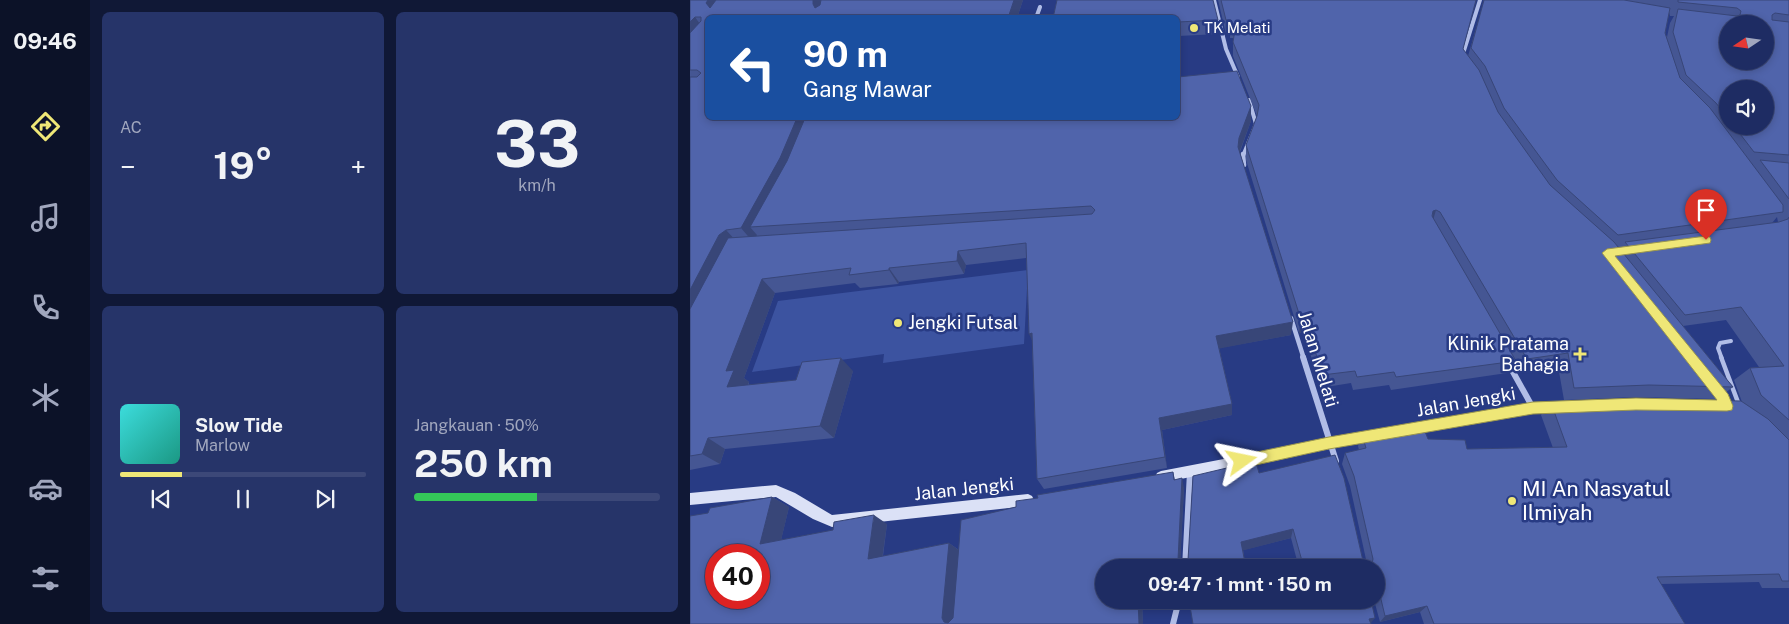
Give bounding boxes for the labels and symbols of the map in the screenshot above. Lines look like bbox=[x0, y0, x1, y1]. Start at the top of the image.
north arrow bbox=[1719, 15, 1774, 70]
place label: TK Melati bbox=[1204, 19, 1270, 36]
marker: TK Melati bbox=[1188, 22, 1200, 34]
pin bbox=[1685, 189, 1727, 240]
street label: Jalan Melati bbox=[1294, 308, 1343, 409]
place label: Jengki Futsal bbox=[908, 312, 1018, 333]
marker: Jengki Futsal bbox=[892, 317, 904, 329]
place label: Klinik Pratama Bahagia bbox=[1447, 333, 1569, 375]
marker: Klinik Pratama Bahagia bbox=[1573, 347, 1587, 361]
street label: Jalan Jengki bbox=[1415, 382, 1517, 421]
position arrow bbox=[1215, 434, 1267, 486]
street label: Jalan Jengki bbox=[913, 473, 1015, 504]
place label: MI An Nasyatul Ilmiyah bbox=[1522, 476, 1671, 525]
marker: MI An Nasyatul Ilmiyah bbox=[1506, 495, 1518, 507]
speed limit sign: 40 bbox=[705, 544, 770, 609]

